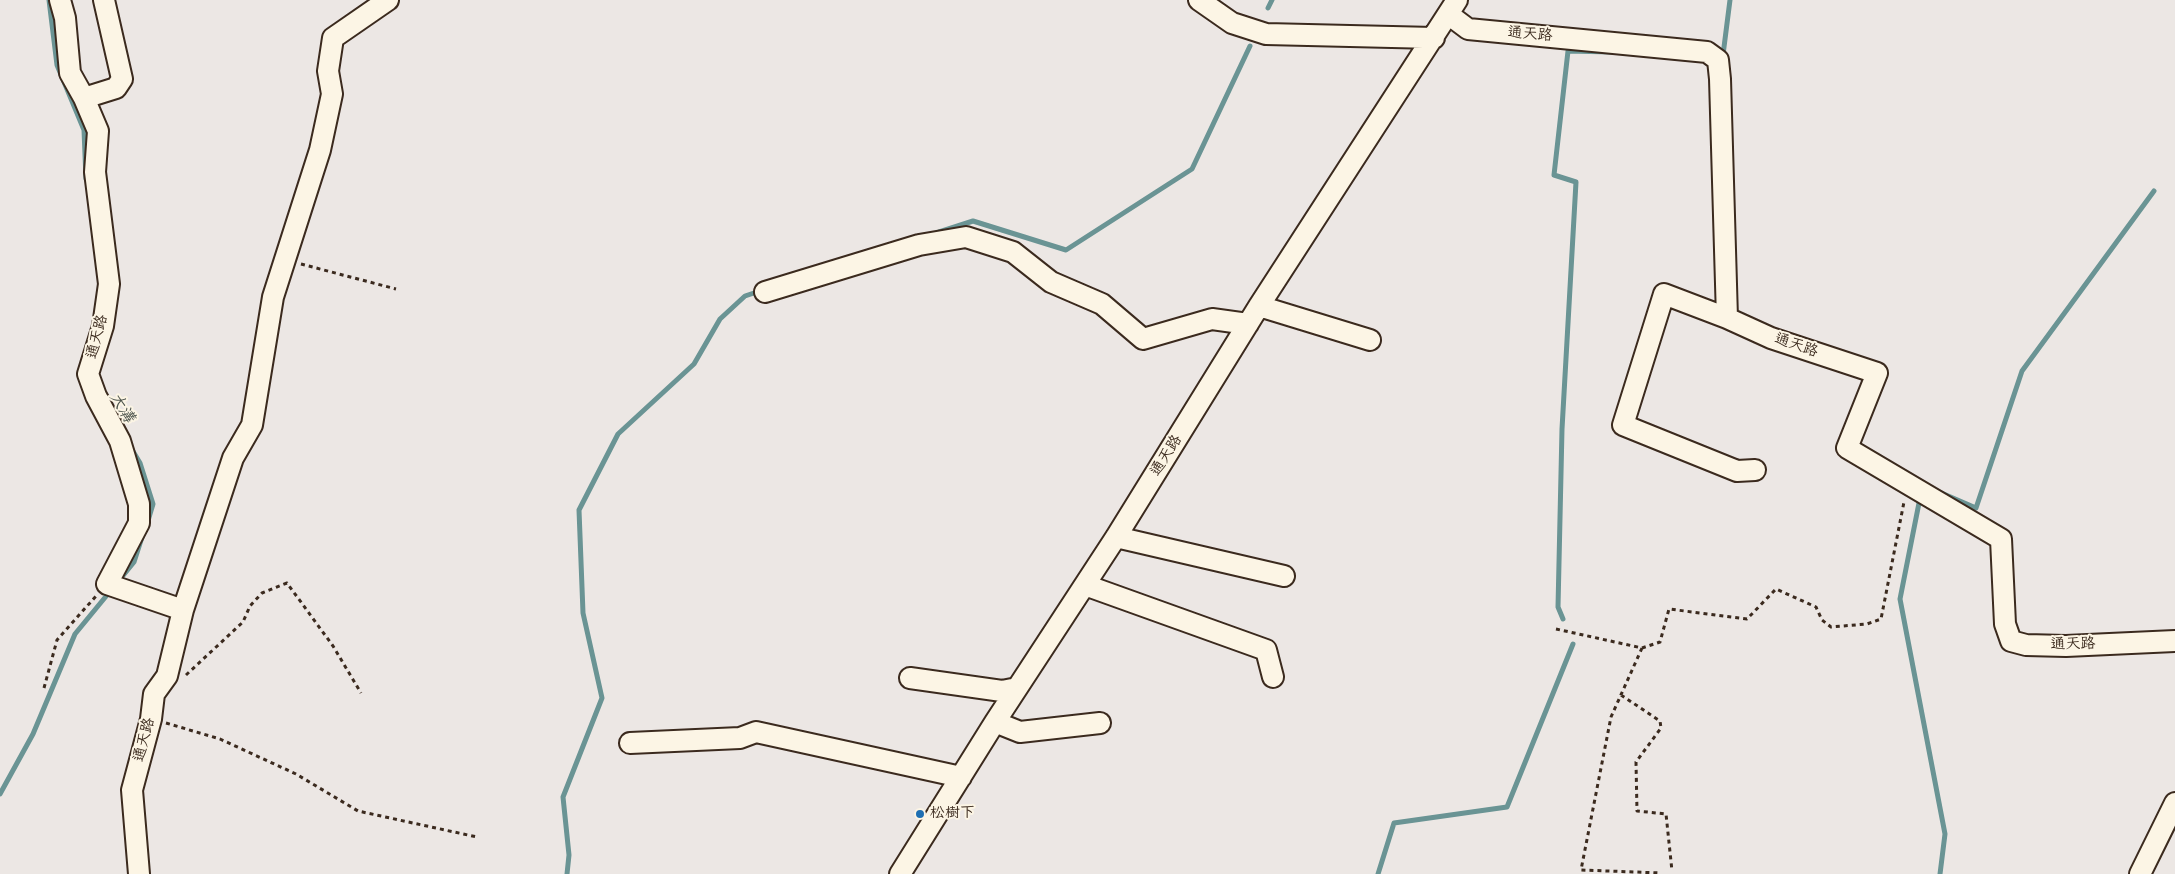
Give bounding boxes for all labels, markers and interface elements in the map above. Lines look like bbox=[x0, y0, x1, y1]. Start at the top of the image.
street label: 通天路 bbox=[1507, 24, 1553, 46]
street label: 通天路 bbox=[84, 313, 112, 361]
street label: 通天路 bbox=[1772, 330, 1820, 362]
water label: 大溝 bbox=[104, 389, 138, 427]
street label: 通天路 bbox=[1147, 432, 1187, 480]
street label: 通天路 bbox=[2050, 636, 2096, 654]
street label: 通天路 bbox=[131, 716, 159, 764]
place label: 松樹下 bbox=[930, 805, 975, 823]
marker: 松樹下 bbox=[914, 808, 926, 820]

